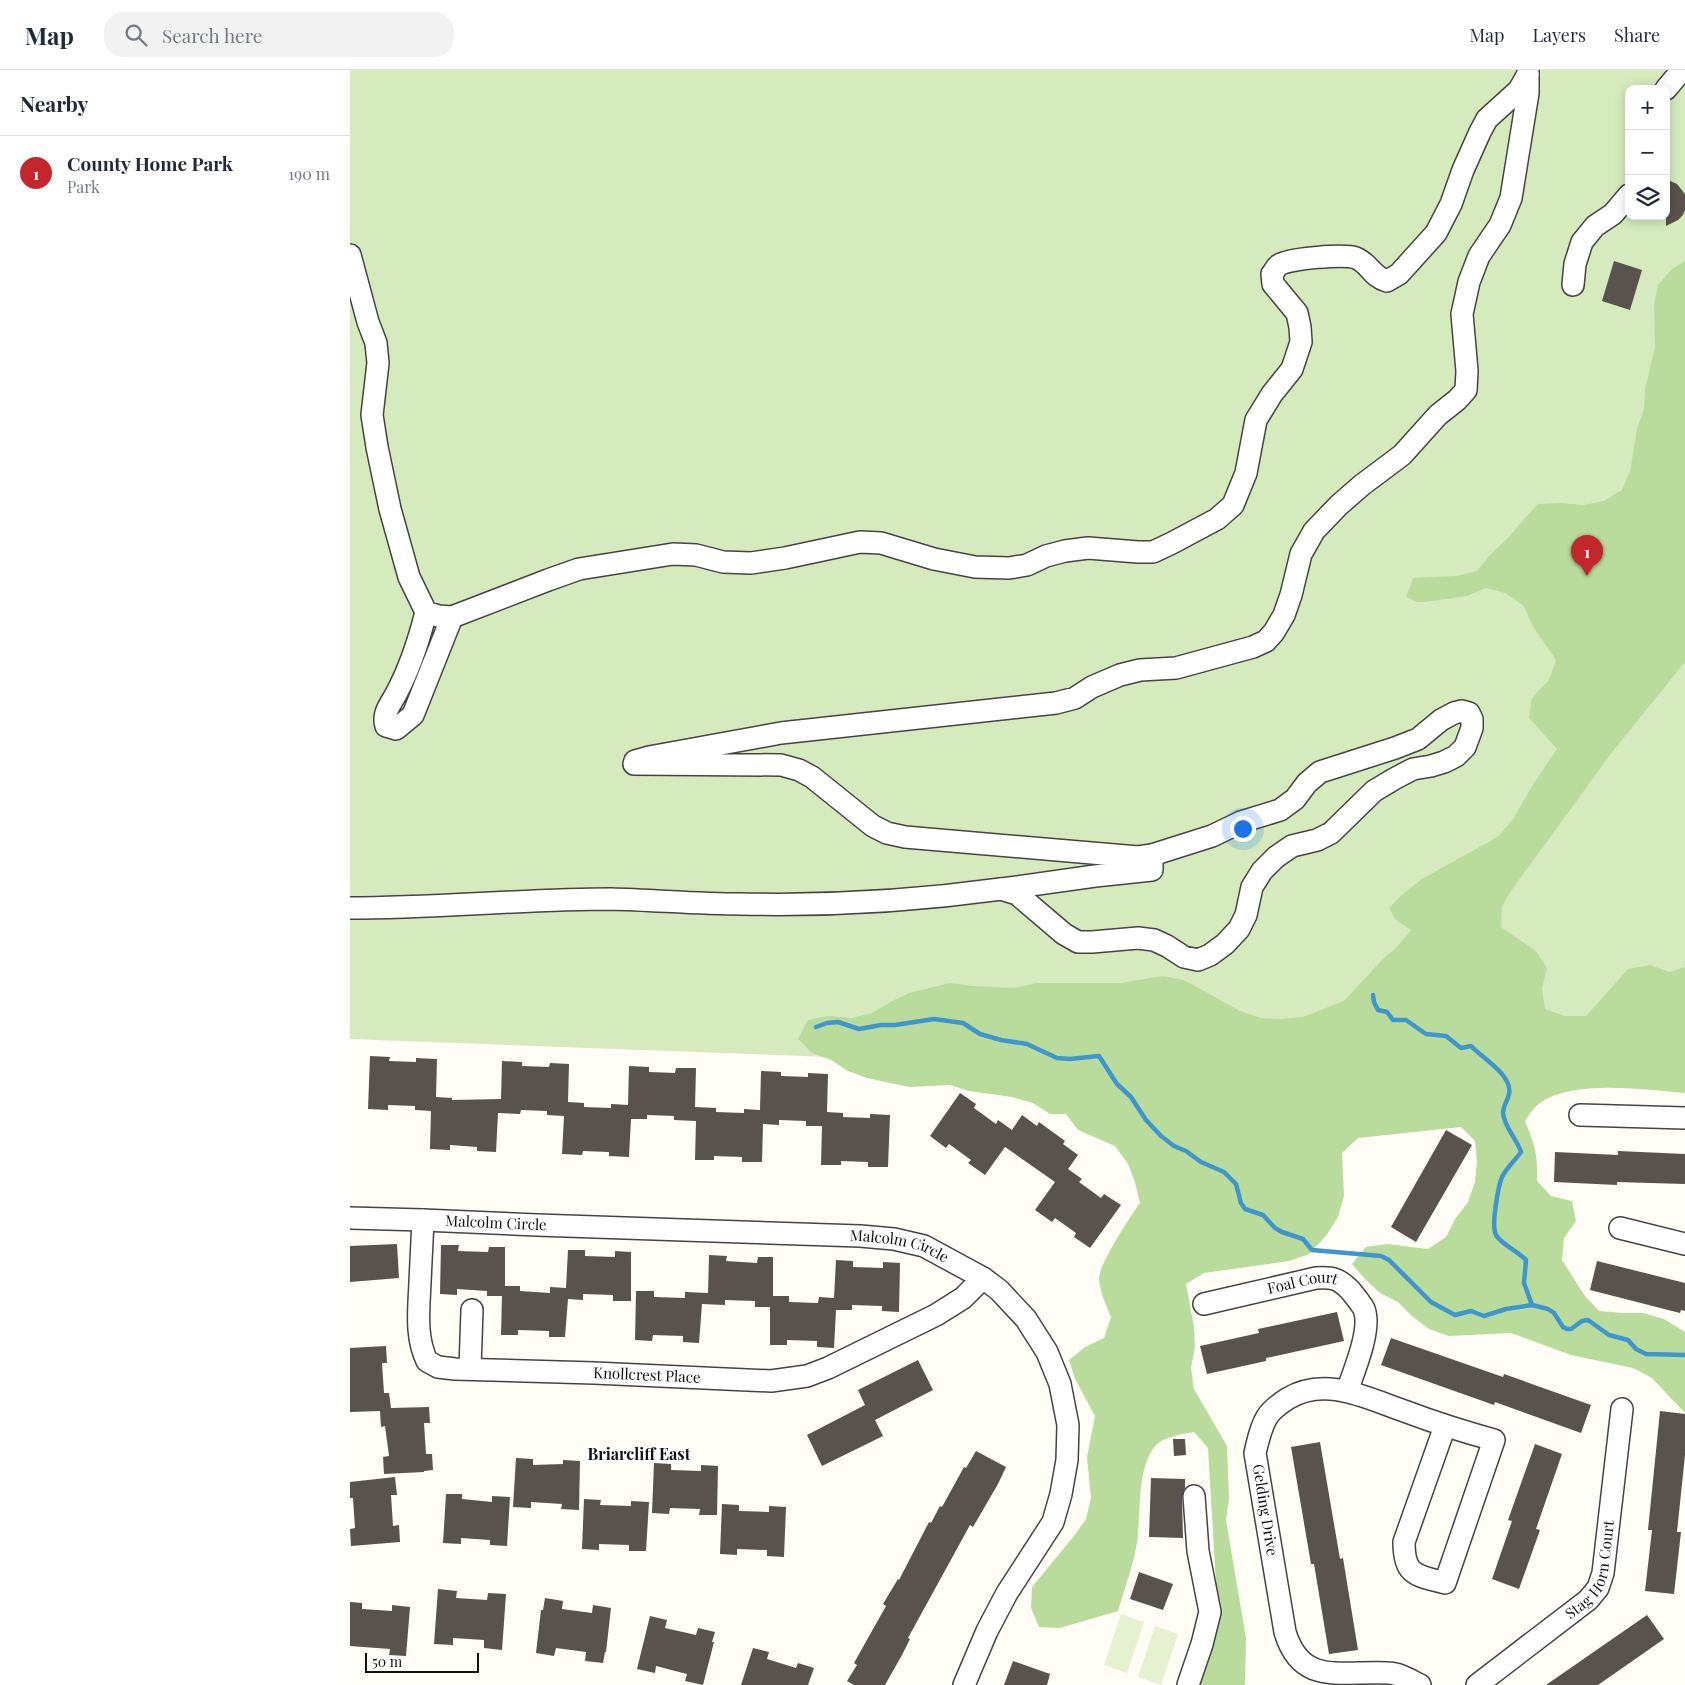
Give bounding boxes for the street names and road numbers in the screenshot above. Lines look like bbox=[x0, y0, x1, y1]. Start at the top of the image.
street label: Malcolm Circle bbox=[445, 1210, 547, 1234]
street label: Malcolm Circle bbox=[850, 1225, 953, 1267]
street label: Foal Court bbox=[1265, 1267, 1342, 1298]
street label: Knollcrest Place bbox=[593, 1362, 701, 1387]
street label: Gelding Drive bbox=[1249, 1463, 1283, 1557]
street label: Stag Horn Court bbox=[1561, 1518, 1618, 1623]

